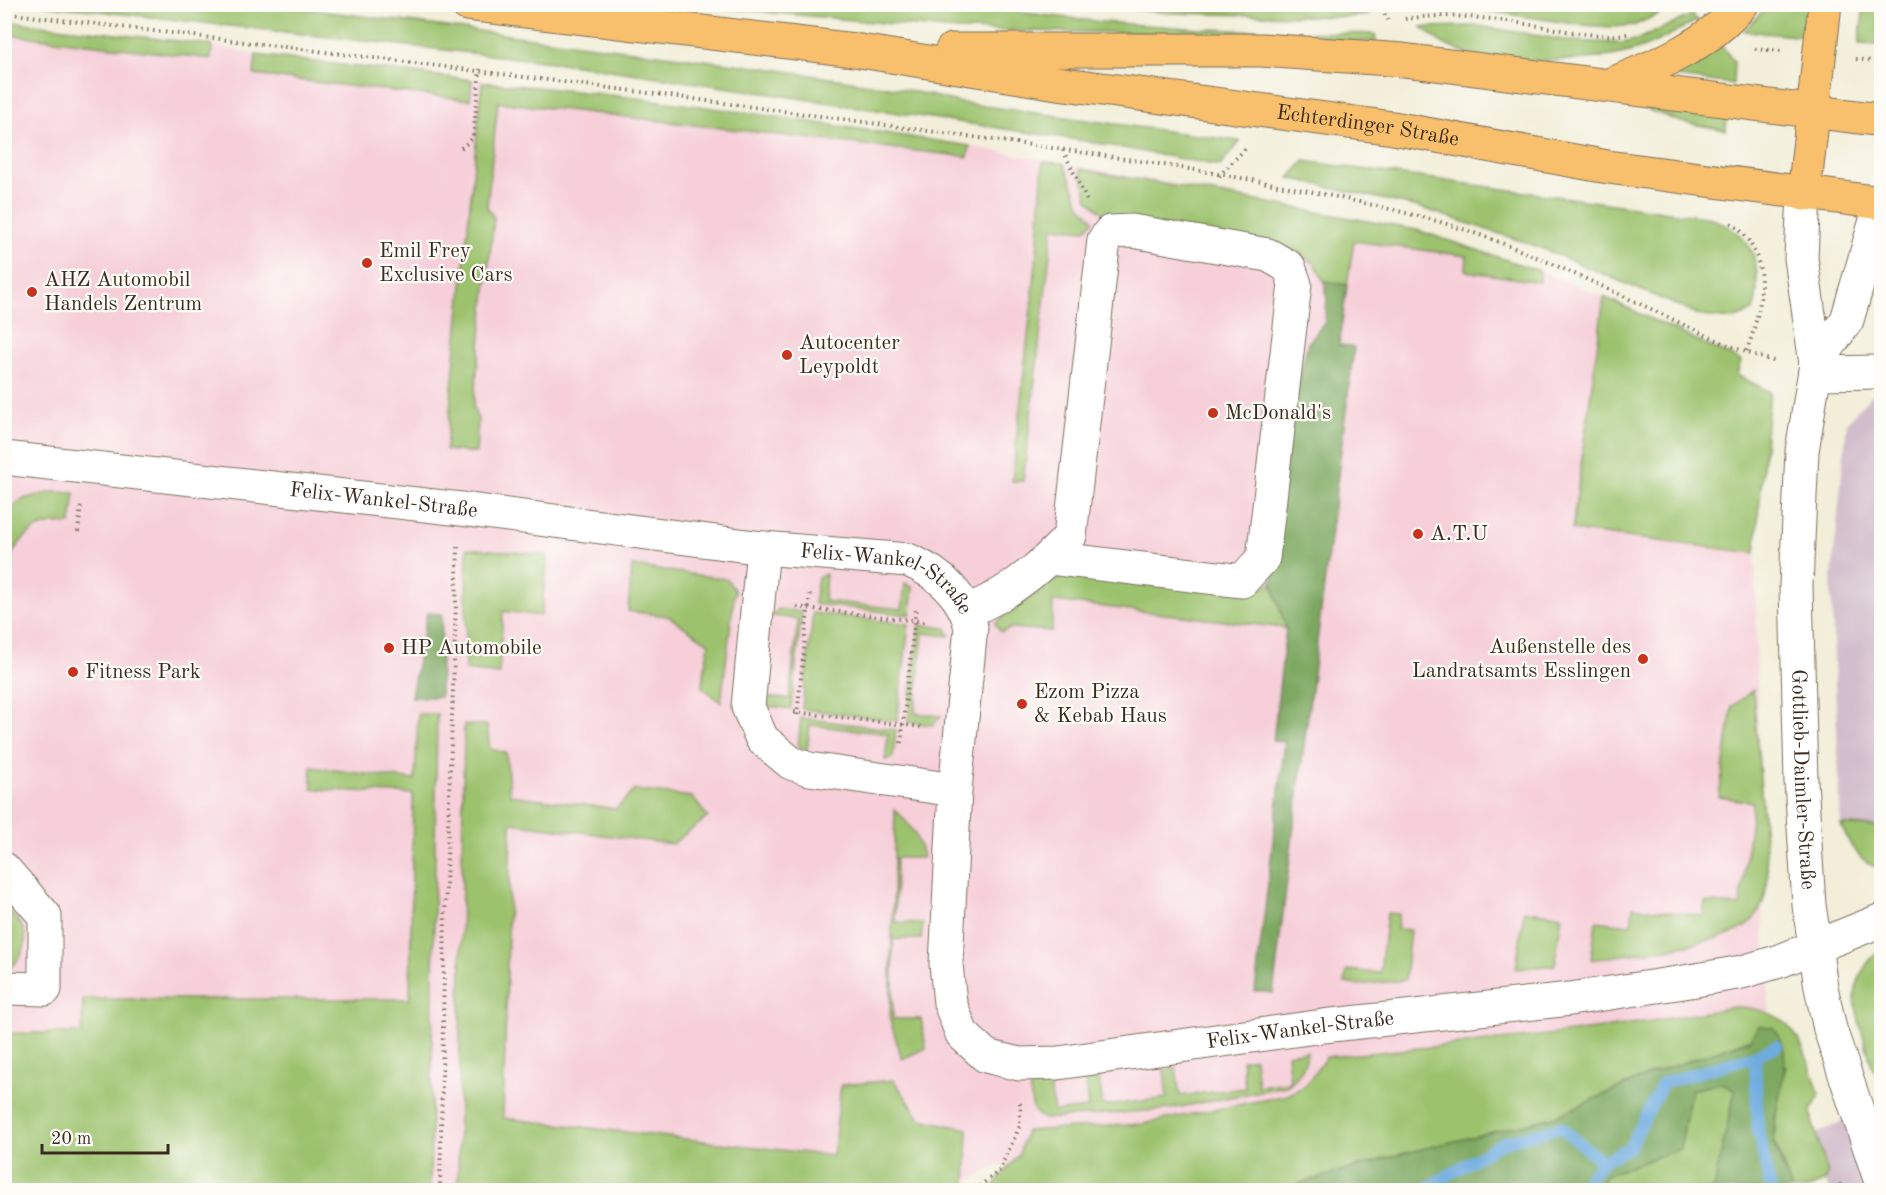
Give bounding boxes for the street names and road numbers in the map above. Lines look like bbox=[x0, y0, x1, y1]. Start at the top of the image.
street label: Echterdinger Straße bbox=[1275, 102, 1461, 150]
street label: Felix-Wankel-Straße bbox=[289, 479, 479, 522]
street label: Felix-Wankel-Straße bbox=[799, 541, 976, 617]
street label: Gottlieb-Daimler-Straße bbox=[1788, 669, 1818, 890]
street label: Felix-Wankel-Straße bbox=[1205, 1008, 1395, 1053]

